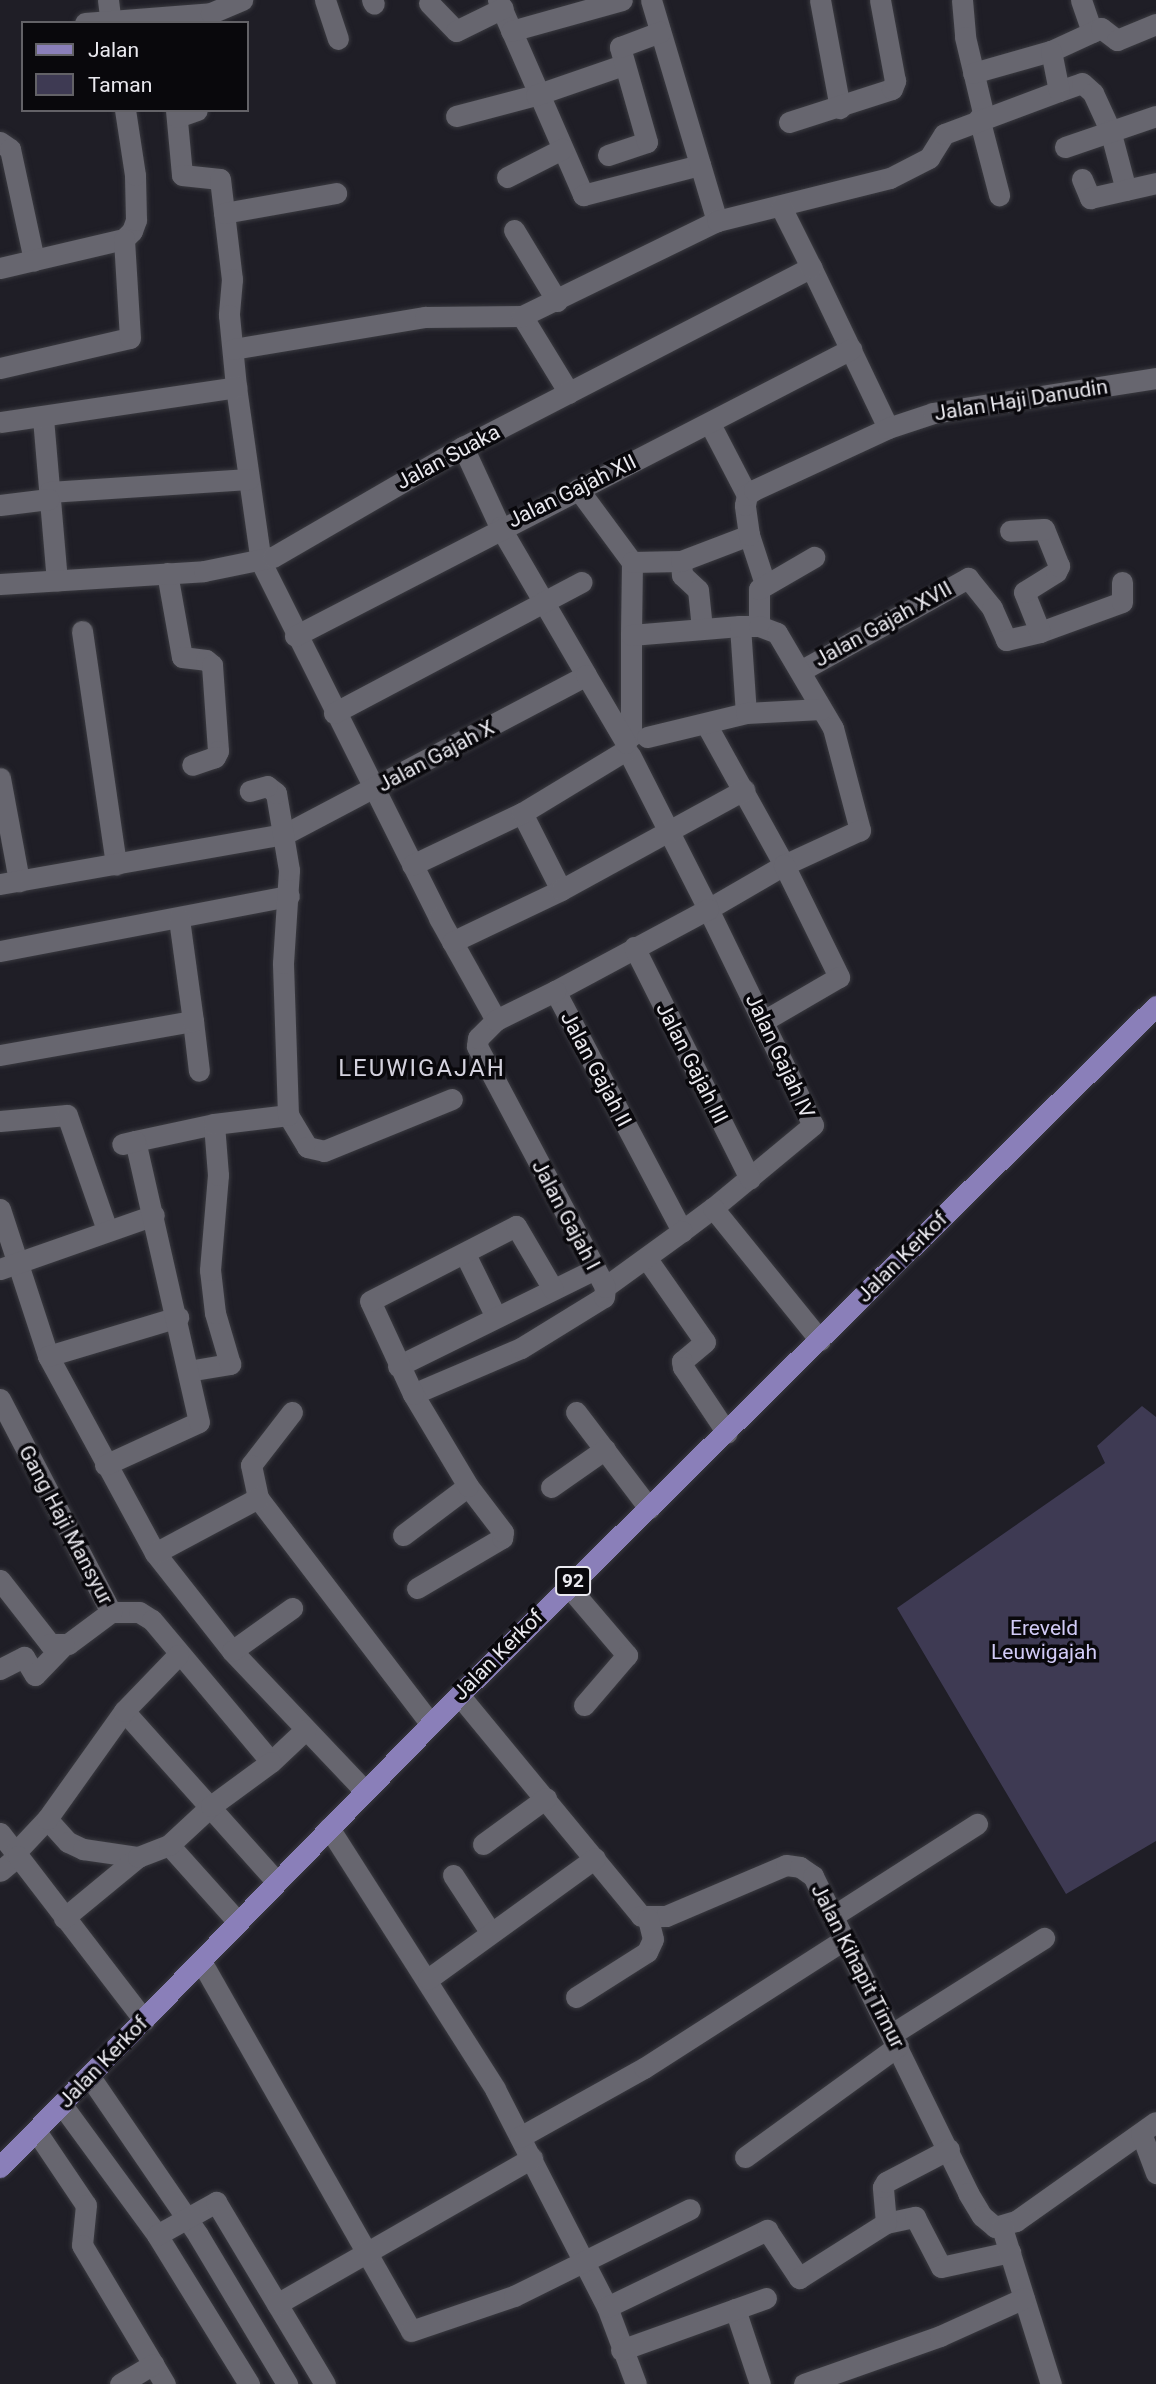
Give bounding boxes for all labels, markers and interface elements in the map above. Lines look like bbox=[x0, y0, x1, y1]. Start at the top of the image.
legend bbox=[21, 21, 248, 112]
text: Jalan bbox=[88, 38, 139, 62]
text: Taman bbox=[88, 73, 152, 97]
street label: Jalan Haji Danudin bbox=[933, 374, 1109, 426]
street label: Jalan Suaka bbox=[392, 419, 504, 495]
street label: Jalan Gajah XII bbox=[504, 449, 640, 533]
street label: Jalan Gajah XVII bbox=[810, 576, 956, 672]
street label: Jalan Gajah X bbox=[373, 715, 499, 797]
street label: Jalan Gajah IV bbox=[740, 990, 820, 1122]
street label: Jalan Gajah III bbox=[651, 998, 733, 1128]
street label: Jalan Gajah II bbox=[555, 1007, 637, 1131]
district label: LEUWIGAJAH bbox=[339, 1055, 505, 1083]
street label: Jalan Gajah I bbox=[526, 1156, 606, 1274]
street label: Jalan Kerkof bbox=[852, 1207, 952, 1307]
street label: Gang Haji Mansyur bbox=[13, 1441, 119, 1609]
road number: 92 bbox=[554, 1566, 592, 1596]
street label: Jalan Kerkof bbox=[448, 1605, 548, 1705]
park label: Ereveld Leuwigajah bbox=[991, 1615, 1097, 1665]
street label: Jalan Kihapit Timur bbox=[806, 1879, 910, 2053]
street label: Jalan Kerkof bbox=[53, 2011, 153, 2113]

